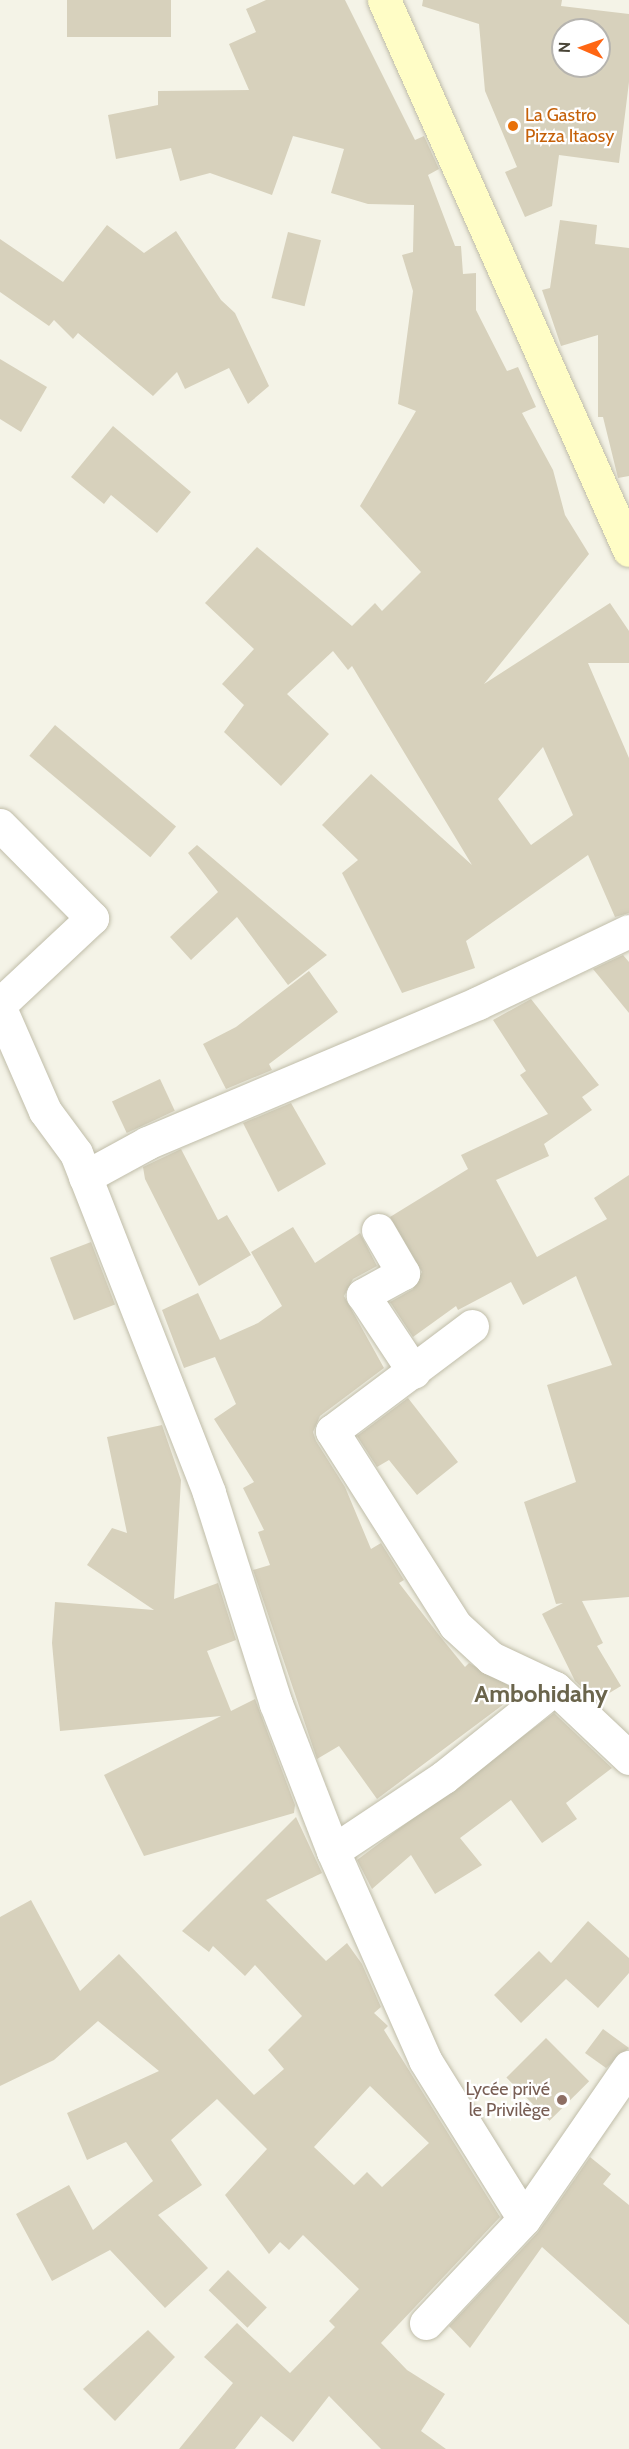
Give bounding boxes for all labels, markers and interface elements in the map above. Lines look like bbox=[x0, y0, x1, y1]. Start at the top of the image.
north arrow bbox=[551, 18, 611, 78]
text: N bbox=[555, 41, 574, 53]
place label: La Gastro Pizza Itaosy bbox=[525, 105, 614, 148]
marker: La Gastro Pizza Itaosy bbox=[506, 119, 520, 133]
district label: Ambohidahy bbox=[474, 1680, 608, 1708]
place label: Lycée privé le Privilège bbox=[465, 2079, 550, 2122]
marker: Lycée privé le Privilège bbox=[555, 2093, 569, 2107]

